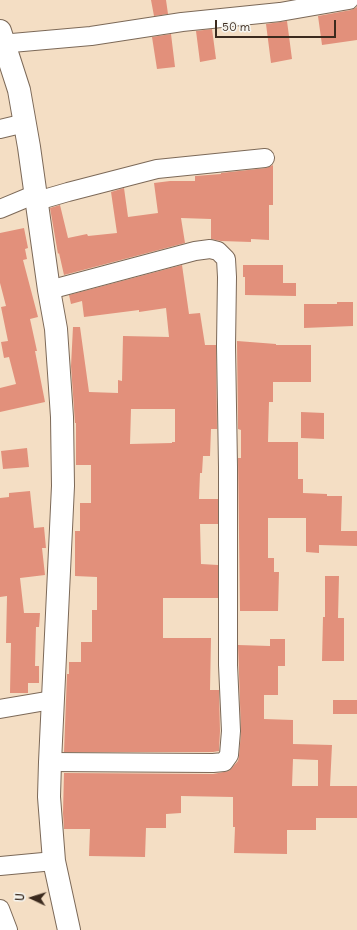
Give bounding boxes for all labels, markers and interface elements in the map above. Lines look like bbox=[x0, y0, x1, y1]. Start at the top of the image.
scale bar bbox=[217, 12, 338, 38]
text: 50 m bbox=[222, 19, 250, 34]
north arrow bbox=[12, 878, 52, 918]
text: U bbox=[13, 893, 27, 901]

